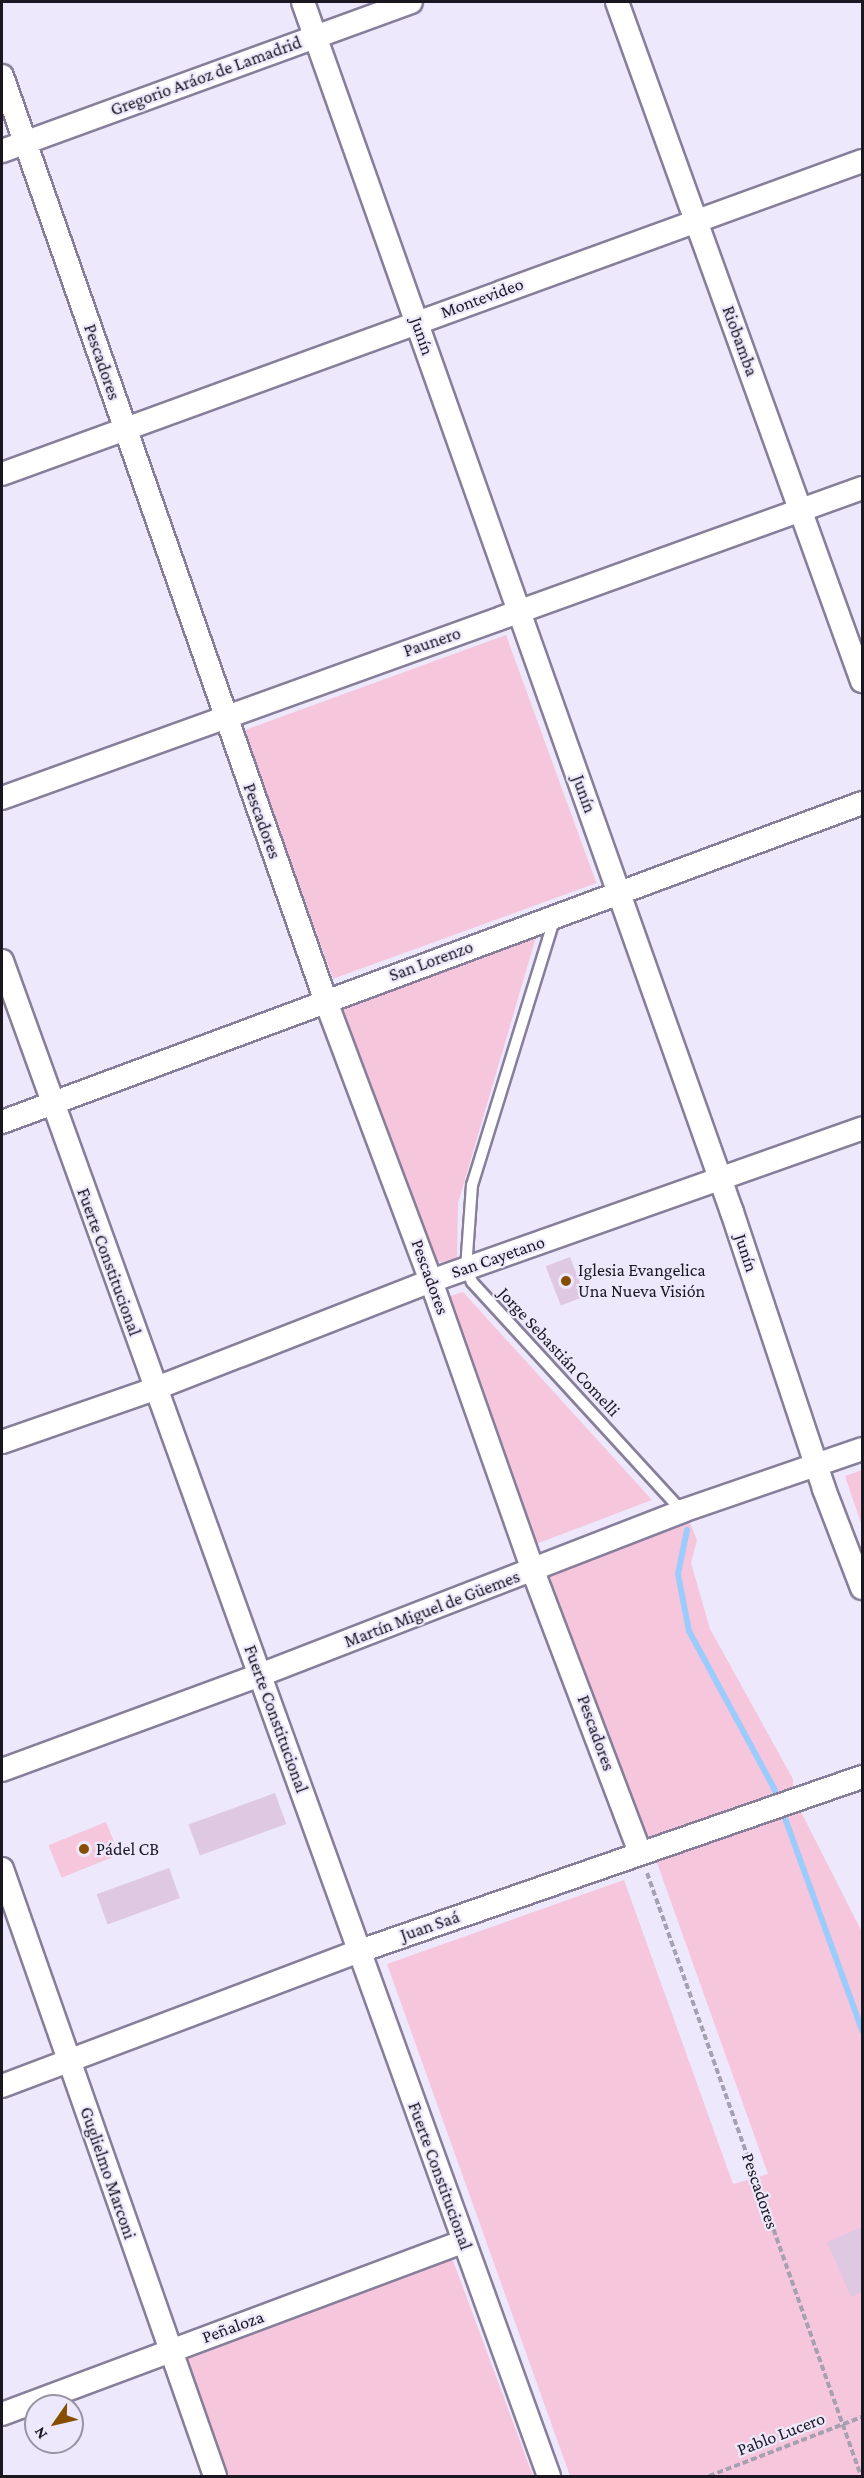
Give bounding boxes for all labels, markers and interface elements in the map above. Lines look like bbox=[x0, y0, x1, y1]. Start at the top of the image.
street label: Gregorio Aráoz de Lamadrid bbox=[108, 31, 304, 121]
street label: Montevideo bbox=[438, 273, 526, 323]
street label: Riobamba bbox=[717, 303, 763, 379]
street label: Junín bbox=[405, 314, 439, 358]
street label: Pescadores bbox=[79, 321, 125, 403]
street label: Paunero bbox=[401, 622, 463, 662]
street label: Junín bbox=[567, 772, 601, 816]
street label: Pescadores bbox=[238, 780, 286, 862]
street label: San Lorenzo bbox=[386, 936, 476, 986]
street label: Fuerte Constitucional bbox=[72, 1185, 146, 1339]
street label: San Cayetano bbox=[448, 1231, 548, 1283]
street label: Junín bbox=[730, 1231, 762, 1275]
street label: Pescadores bbox=[406, 1236, 454, 1318]
place label: Iglesia Evangelica Una Nueva Visión bbox=[578, 1260, 706, 1302]
marker: Iglesia Evangelica Una Nueva Visión bbox=[559, 1274, 573, 1288]
street label: Jorge Sebastián Comelli bbox=[493, 1283, 625, 1421]
street label: Martín Miguel de Güemes bbox=[341, 1566, 523, 1652]
street label: Fuerte Constitucional bbox=[239, 1642, 313, 1796]
street label: Pescadores bbox=[572, 1692, 620, 1774]
place label: Pádel CB bbox=[96, 1838, 159, 1860]
marker: Pádel CB bbox=[77, 1842, 91, 1856]
street label: Juan Saá bbox=[397, 1906, 463, 1946]
street label: Fuerte Constitucional bbox=[403, 2099, 477, 2253]
street label: Guglielmo Marconi bbox=[75, 2104, 141, 2242]
street label: Pescadores bbox=[737, 2150, 783, 2232]
street label: Peñaloza bbox=[199, 2306, 267, 2348]
north arrow bbox=[24, 2394, 84, 2454]
street label: Pablo Lucero bbox=[734, 2407, 828, 2461]
text: N bbox=[30, 2424, 50, 2443]

